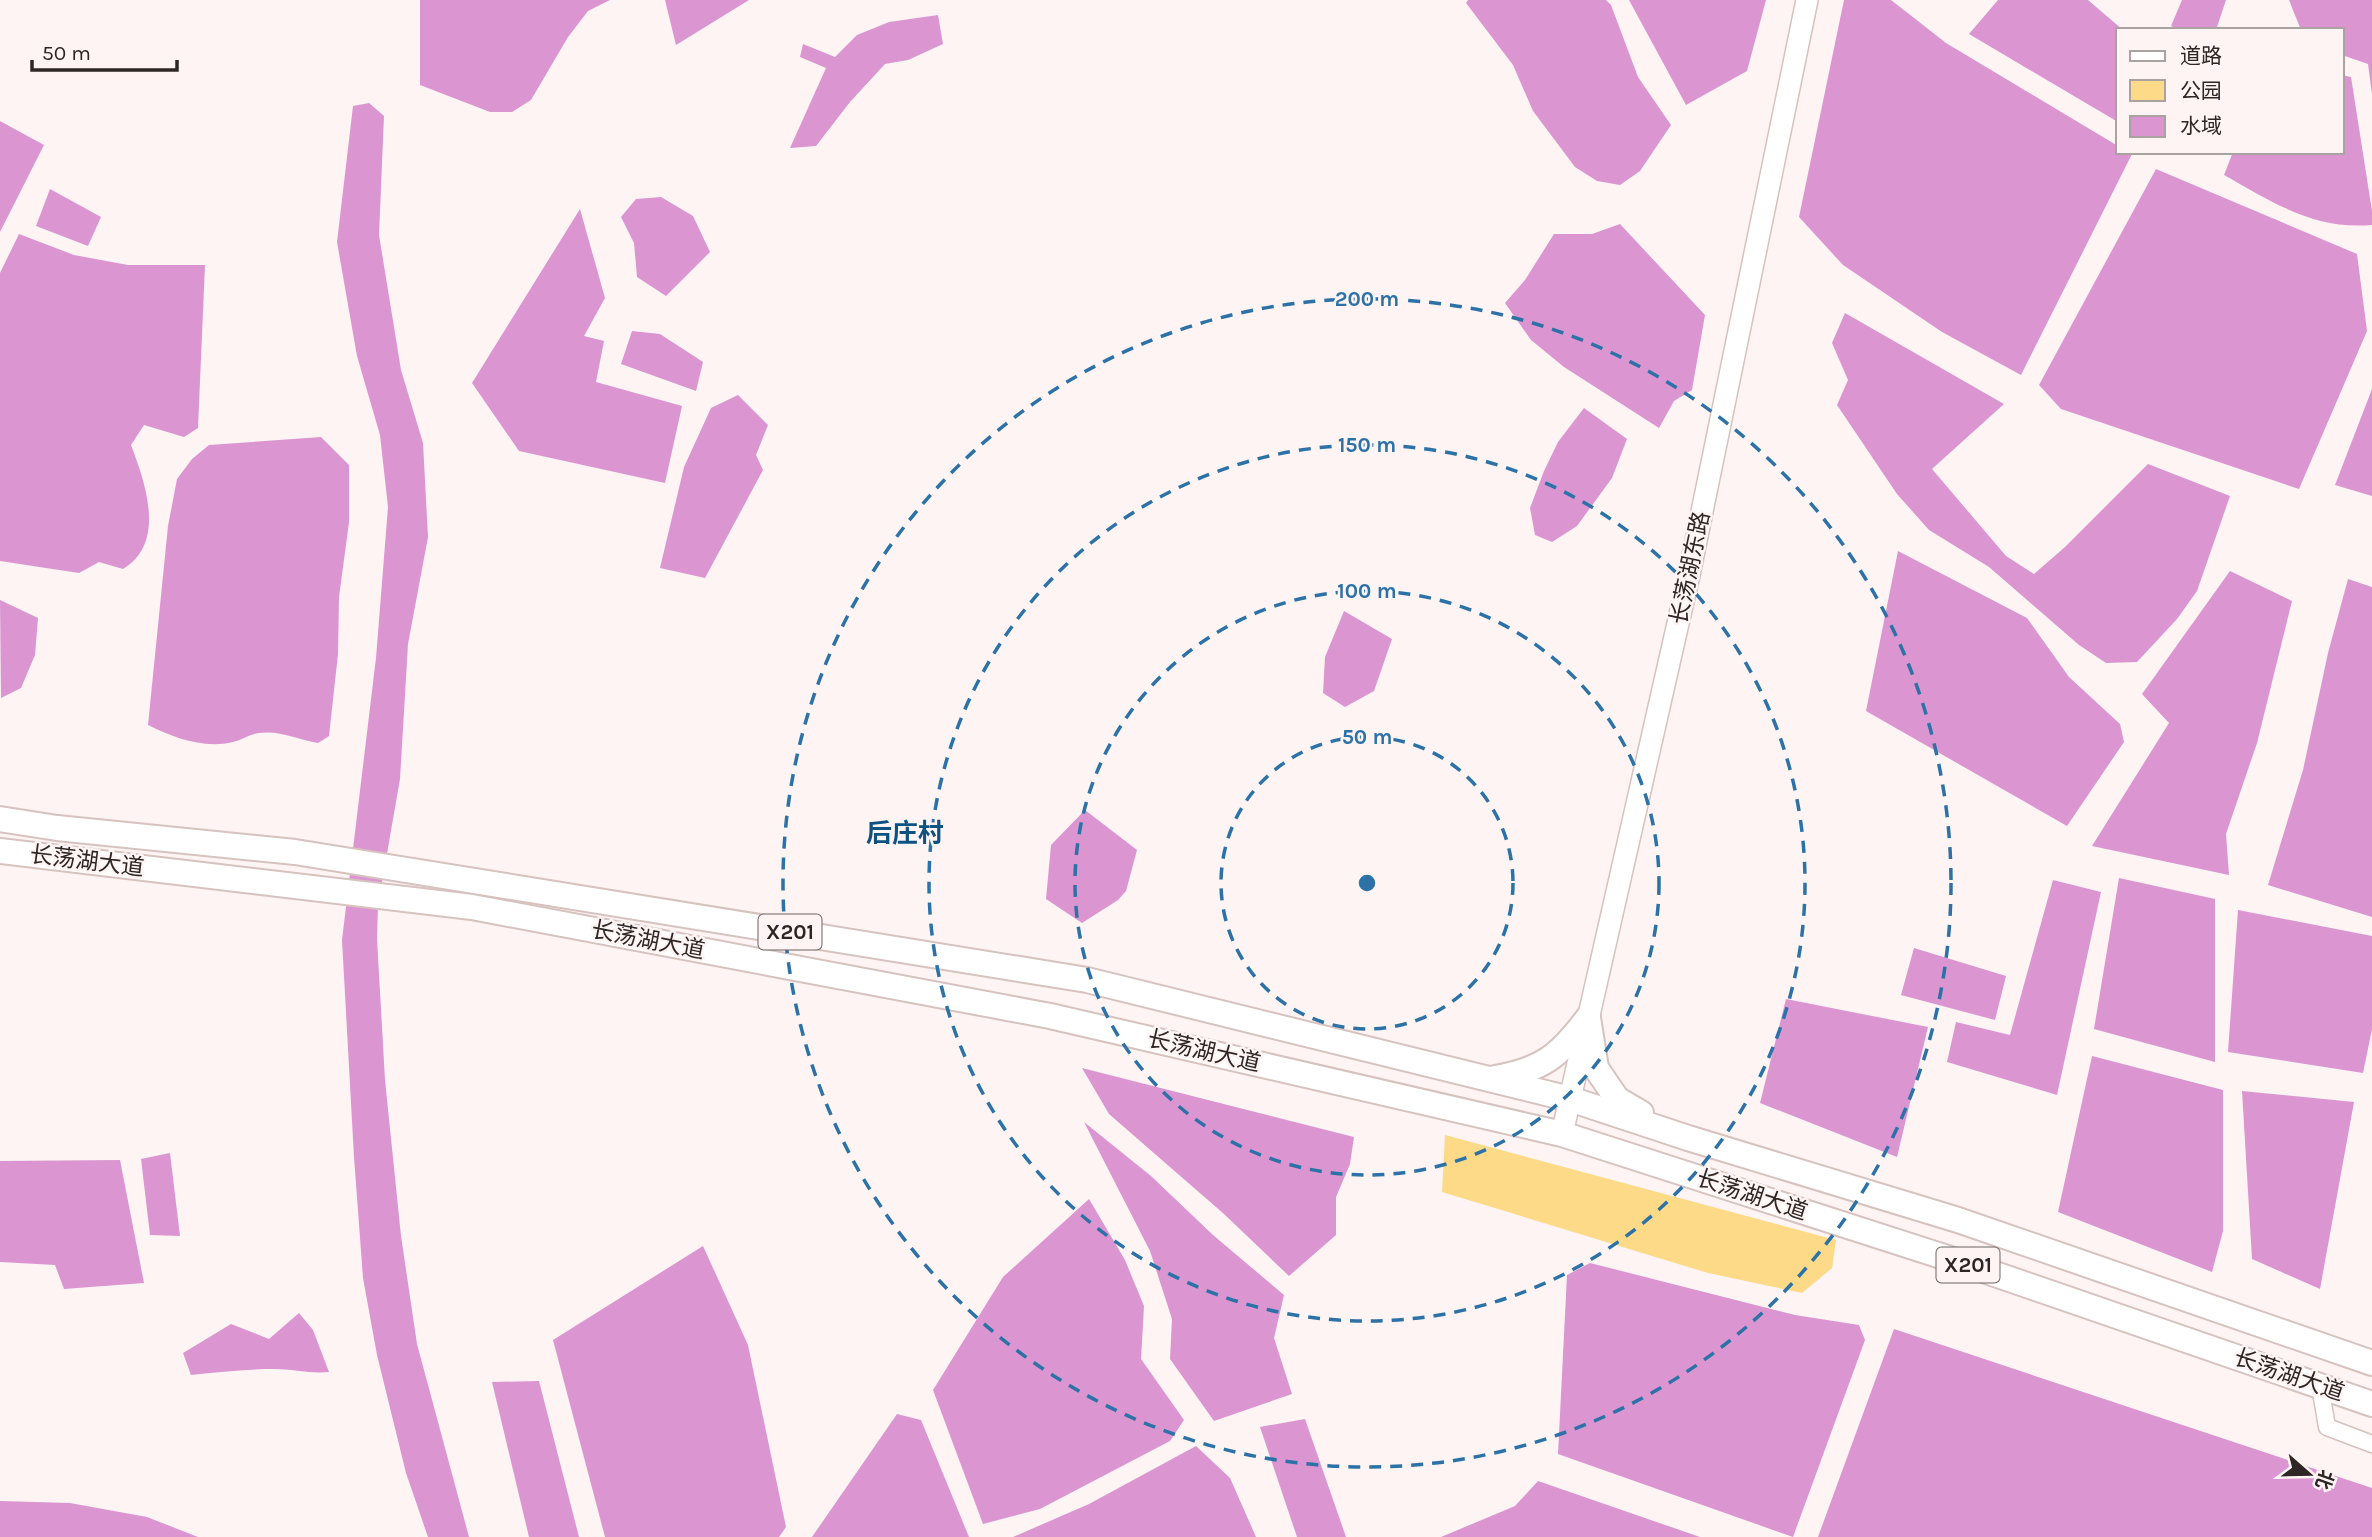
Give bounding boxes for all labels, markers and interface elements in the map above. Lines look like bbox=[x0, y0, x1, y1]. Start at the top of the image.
scale bar bbox=[32, 28, 177, 72]
legend bbox=[2116, 28, 2344, 154]
text: 50 m bbox=[42, 41, 91, 65]
text: 道路 bbox=[2180, 44, 2222, 68]
text: 公园 bbox=[2180, 79, 2222, 103]
text: 水域 bbox=[2180, 114, 2222, 138]
text: 200 m bbox=[1335, 287, 1399, 311]
text: 150 m bbox=[1338, 433, 1396, 457]
street label: 长荡湖东路 bbox=[1665, 509, 1715, 627]
text: 100 m bbox=[1337, 579, 1397, 603]
text: 50 m bbox=[1342, 725, 1392, 749]
district label: 后庄村 bbox=[866, 818, 944, 849]
street label: 长荡湖大道 bbox=[28, 841, 146, 881]
centre of rings bbox=[1355, 871, 1379, 895]
road number: X201 bbox=[758, 914, 822, 950]
street label: 长荡湖大道 bbox=[589, 916, 707, 964]
street label: 长荡湖大道 bbox=[1145, 1025, 1263, 1077]
street label: 长荡湖大道 bbox=[1693, 1164, 1811, 1226]
road number: X201 bbox=[1937, 1248, 2000, 1282]
street label: 长荡湖大道 bbox=[2230, 1344, 2348, 1406]
north arrow bbox=[2274, 1439, 2344, 1509]
text: 北 bbox=[2310, 1467, 2338, 1492]

